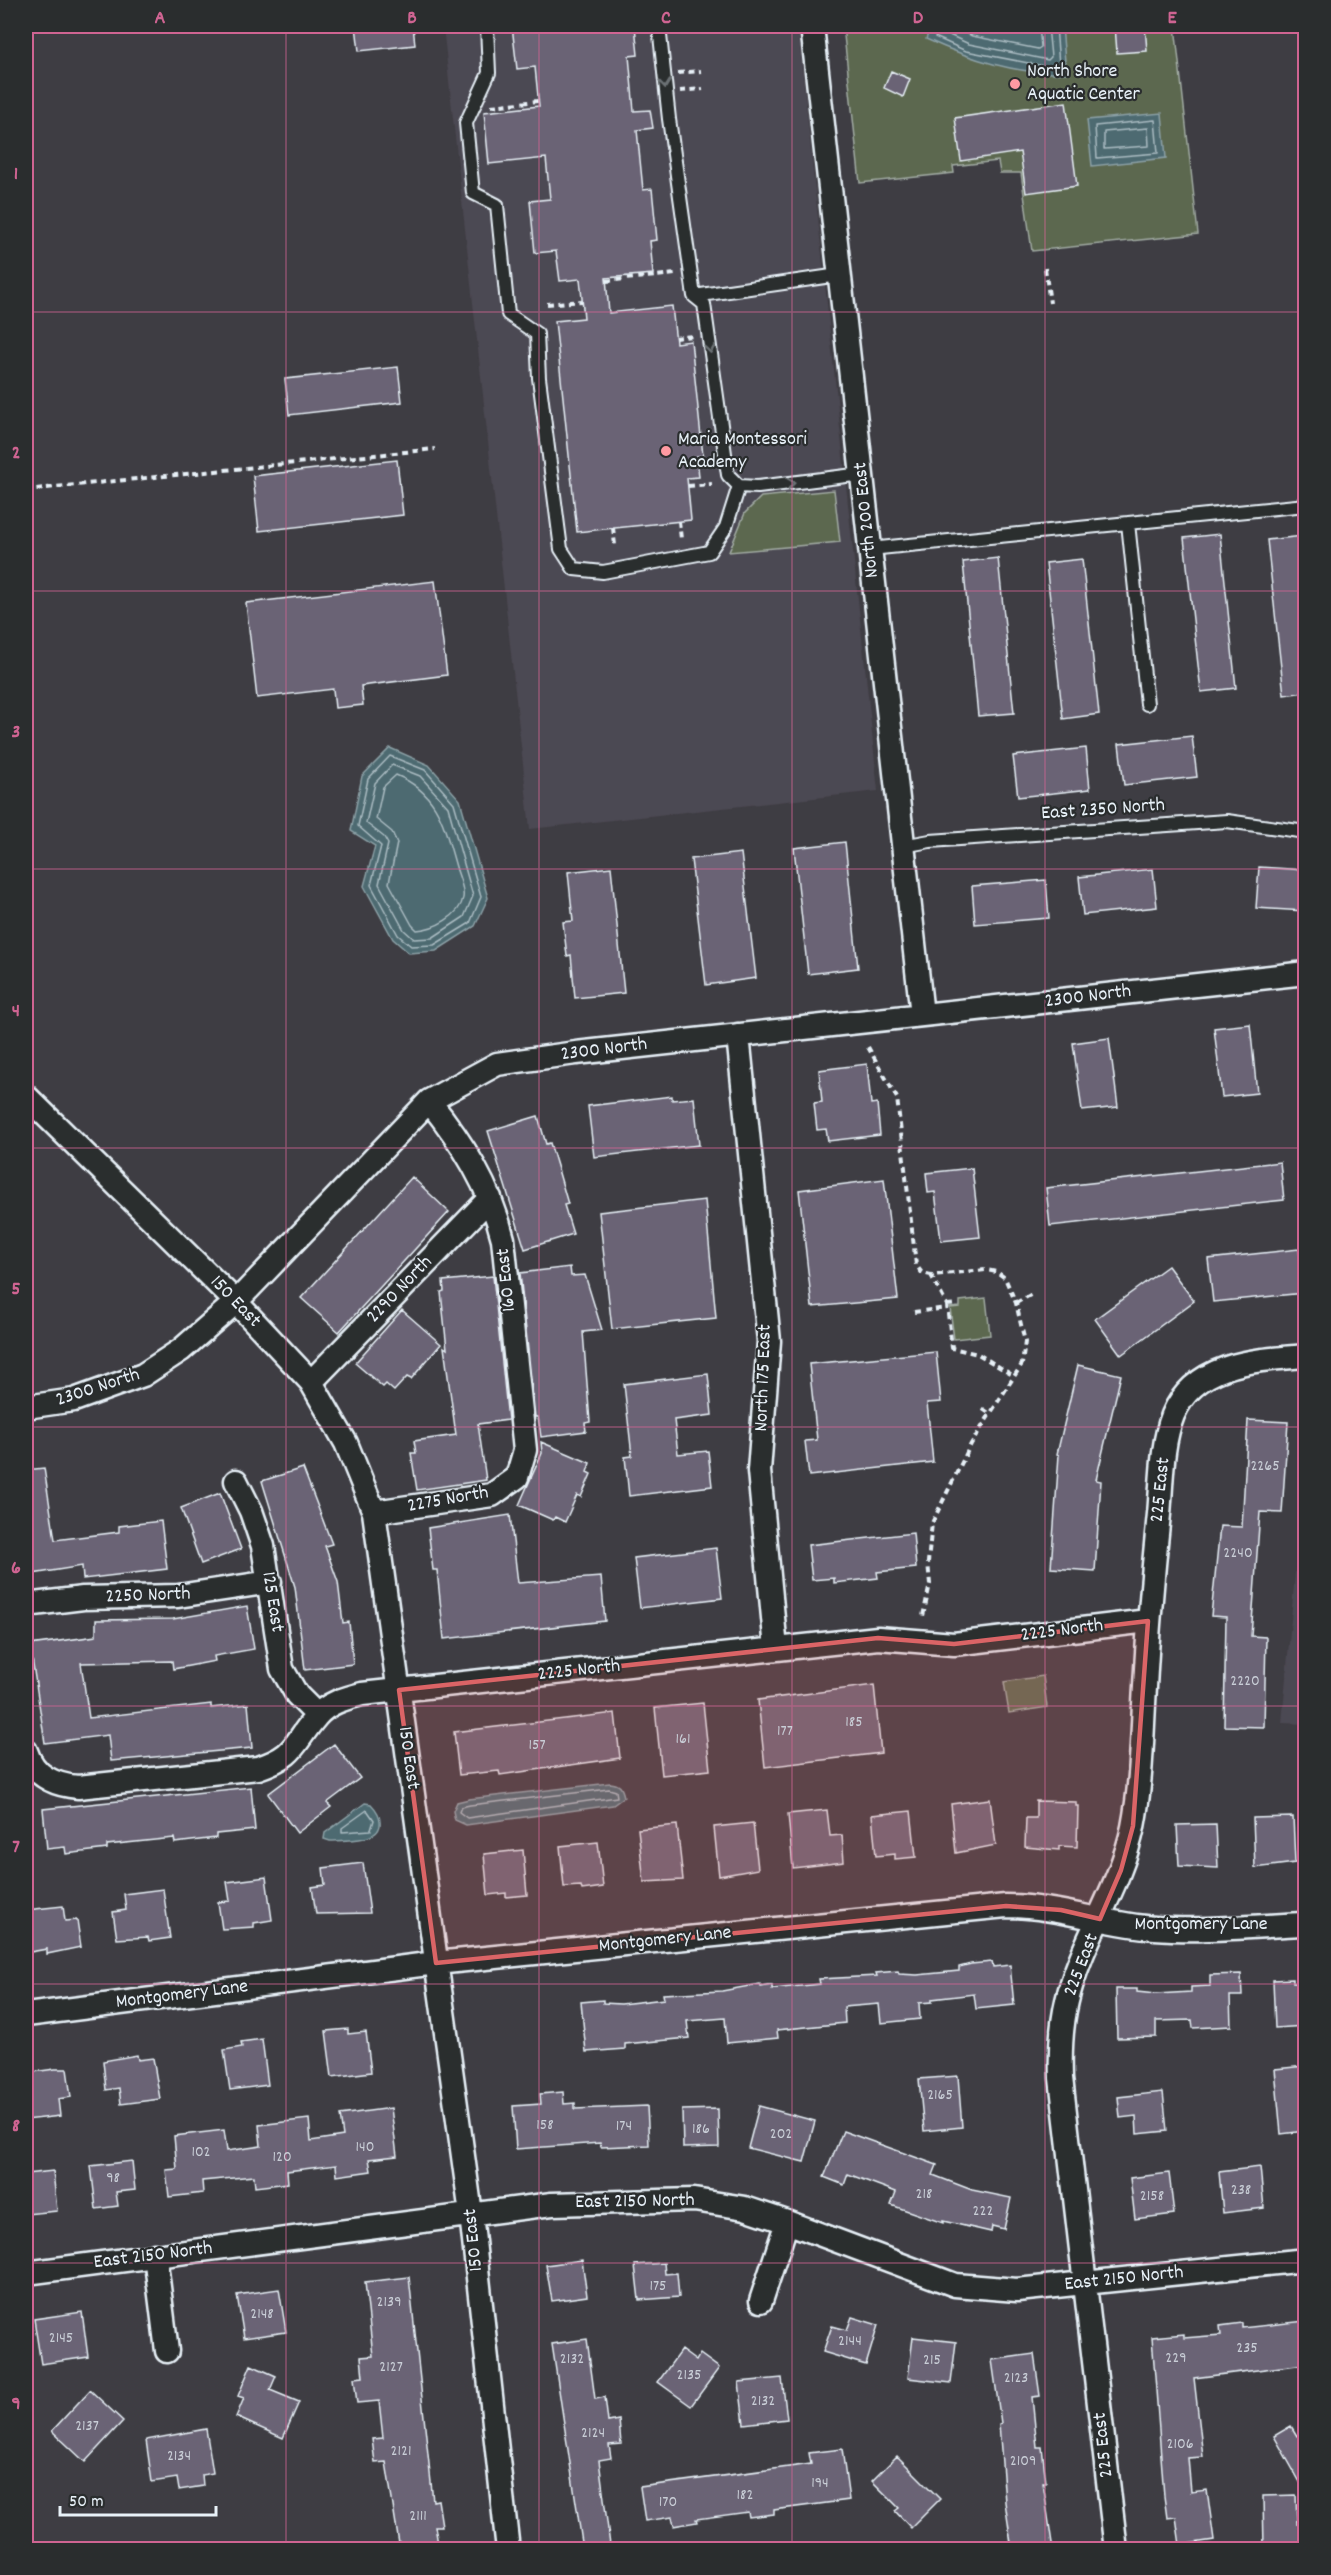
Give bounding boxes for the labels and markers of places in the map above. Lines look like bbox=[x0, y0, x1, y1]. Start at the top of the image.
place label: North Shore Aquatic Center bbox=[1027, 58, 1141, 109]
marker: North Shore Aquatic Center bbox=[1008, 77, 1022, 91]
place label: Maria Montessori Academy bbox=[678, 426, 807, 477]
marker: Maria Montessori Academy bbox=[659, 444, 673, 458]

